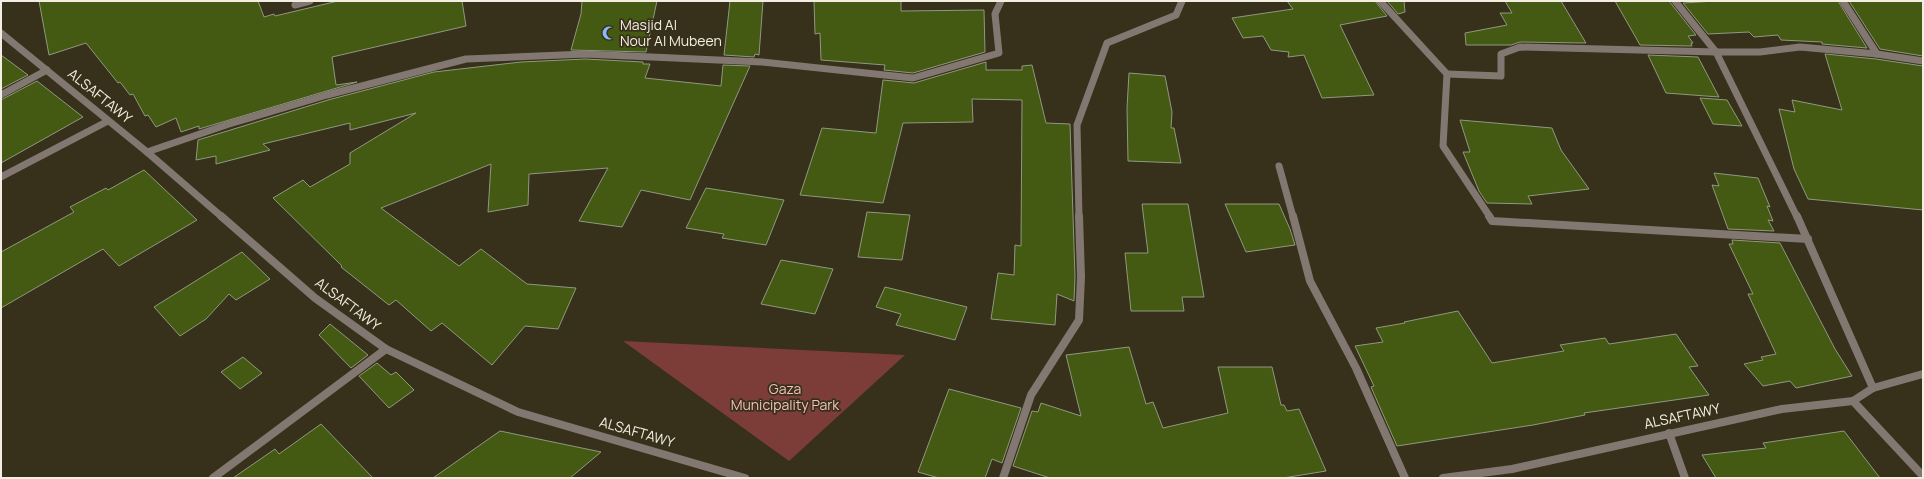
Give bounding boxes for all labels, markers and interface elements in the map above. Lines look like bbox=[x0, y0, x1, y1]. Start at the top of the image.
place label: Masjid Al Nour Al Mubeen bbox=[620, 15, 722, 50]
mosque icon: Masjid Al Nour Al Mubeen bbox=[601, 25, 617, 41]
street label: ALSAFTAWY bbox=[64, 64, 137, 127]
street label: ALSAFTAWY bbox=[312, 273, 385, 335]
park label: Gaza Municipality Park bbox=[731, 379, 840, 414]
street label: ALSAFTAWY bbox=[1642, 398, 1722, 433]
street label: ALSAFTAWY bbox=[597, 412, 677, 451]

